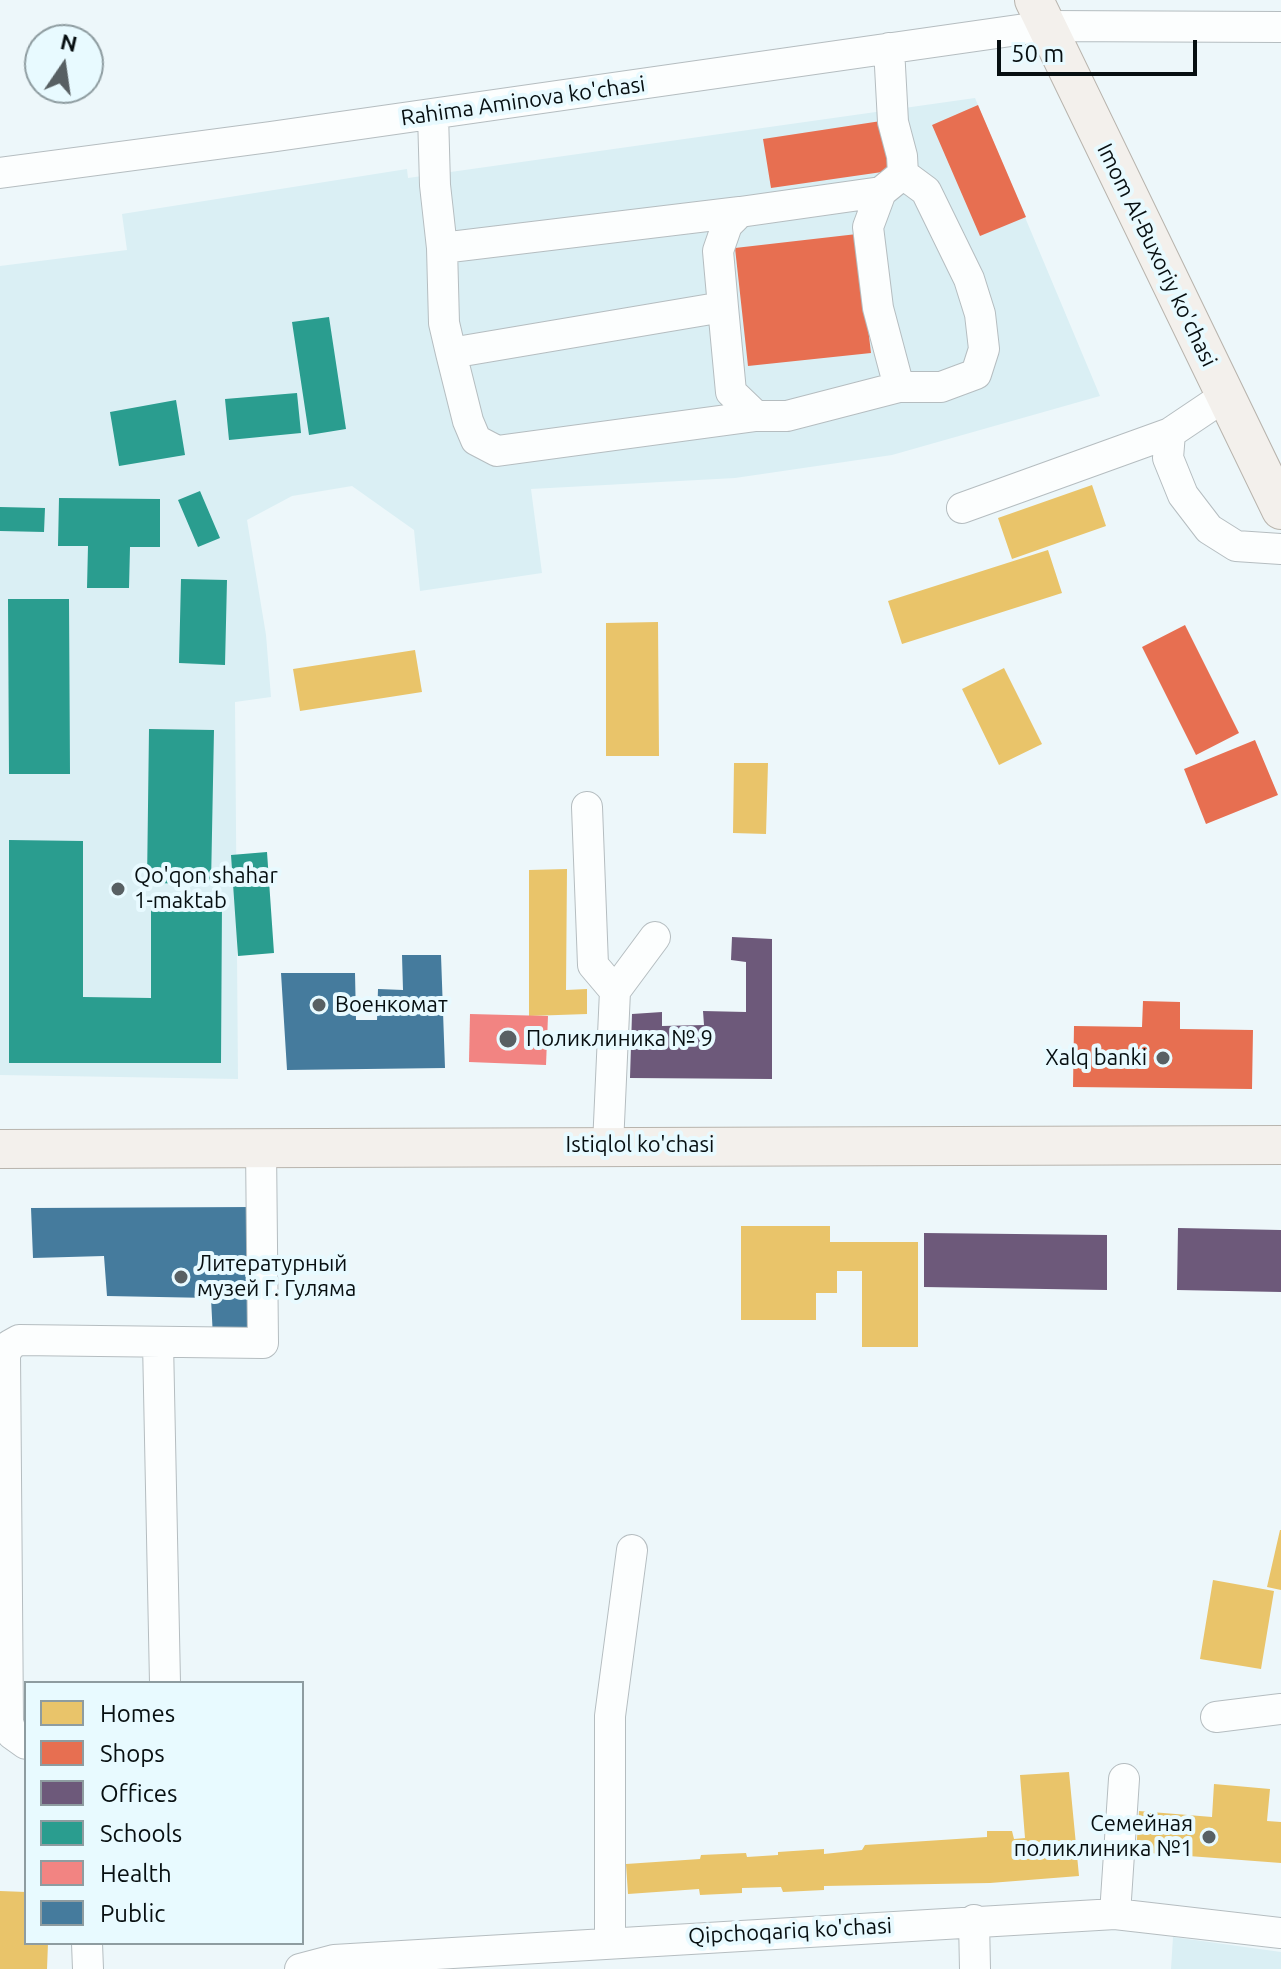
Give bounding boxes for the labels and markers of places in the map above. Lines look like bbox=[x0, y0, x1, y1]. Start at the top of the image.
place label: Qo'qon shahar 1-maktab bbox=[134, 863, 278, 914]
marker: Qo'qon shahar 1-maktab bbox=[109, 880, 127, 898]
place label: Военкомат bbox=[335, 992, 448, 1018]
marker: Военкомат bbox=[310, 996, 328, 1014]
place label: Поликлиника № 9 bbox=[526, 1026, 713, 1052]
marker: Поликлиника № 9 bbox=[497, 1028, 519, 1050]
place label: Xalq banki bbox=[1045, 1045, 1147, 1071]
marker: Xalq banki bbox=[1154, 1049, 1172, 1067]
place label: Литературный музей Г. Гуляма bbox=[197, 1251, 356, 1302]
marker: Литературный музей Г. Гуляма bbox=[172, 1268, 190, 1286]
place label: Семейная поликлиника №1 bbox=[1014, 1811, 1193, 1862]
marker: Семейная поликлиника №1 bbox=[1200, 1828, 1218, 1846]

